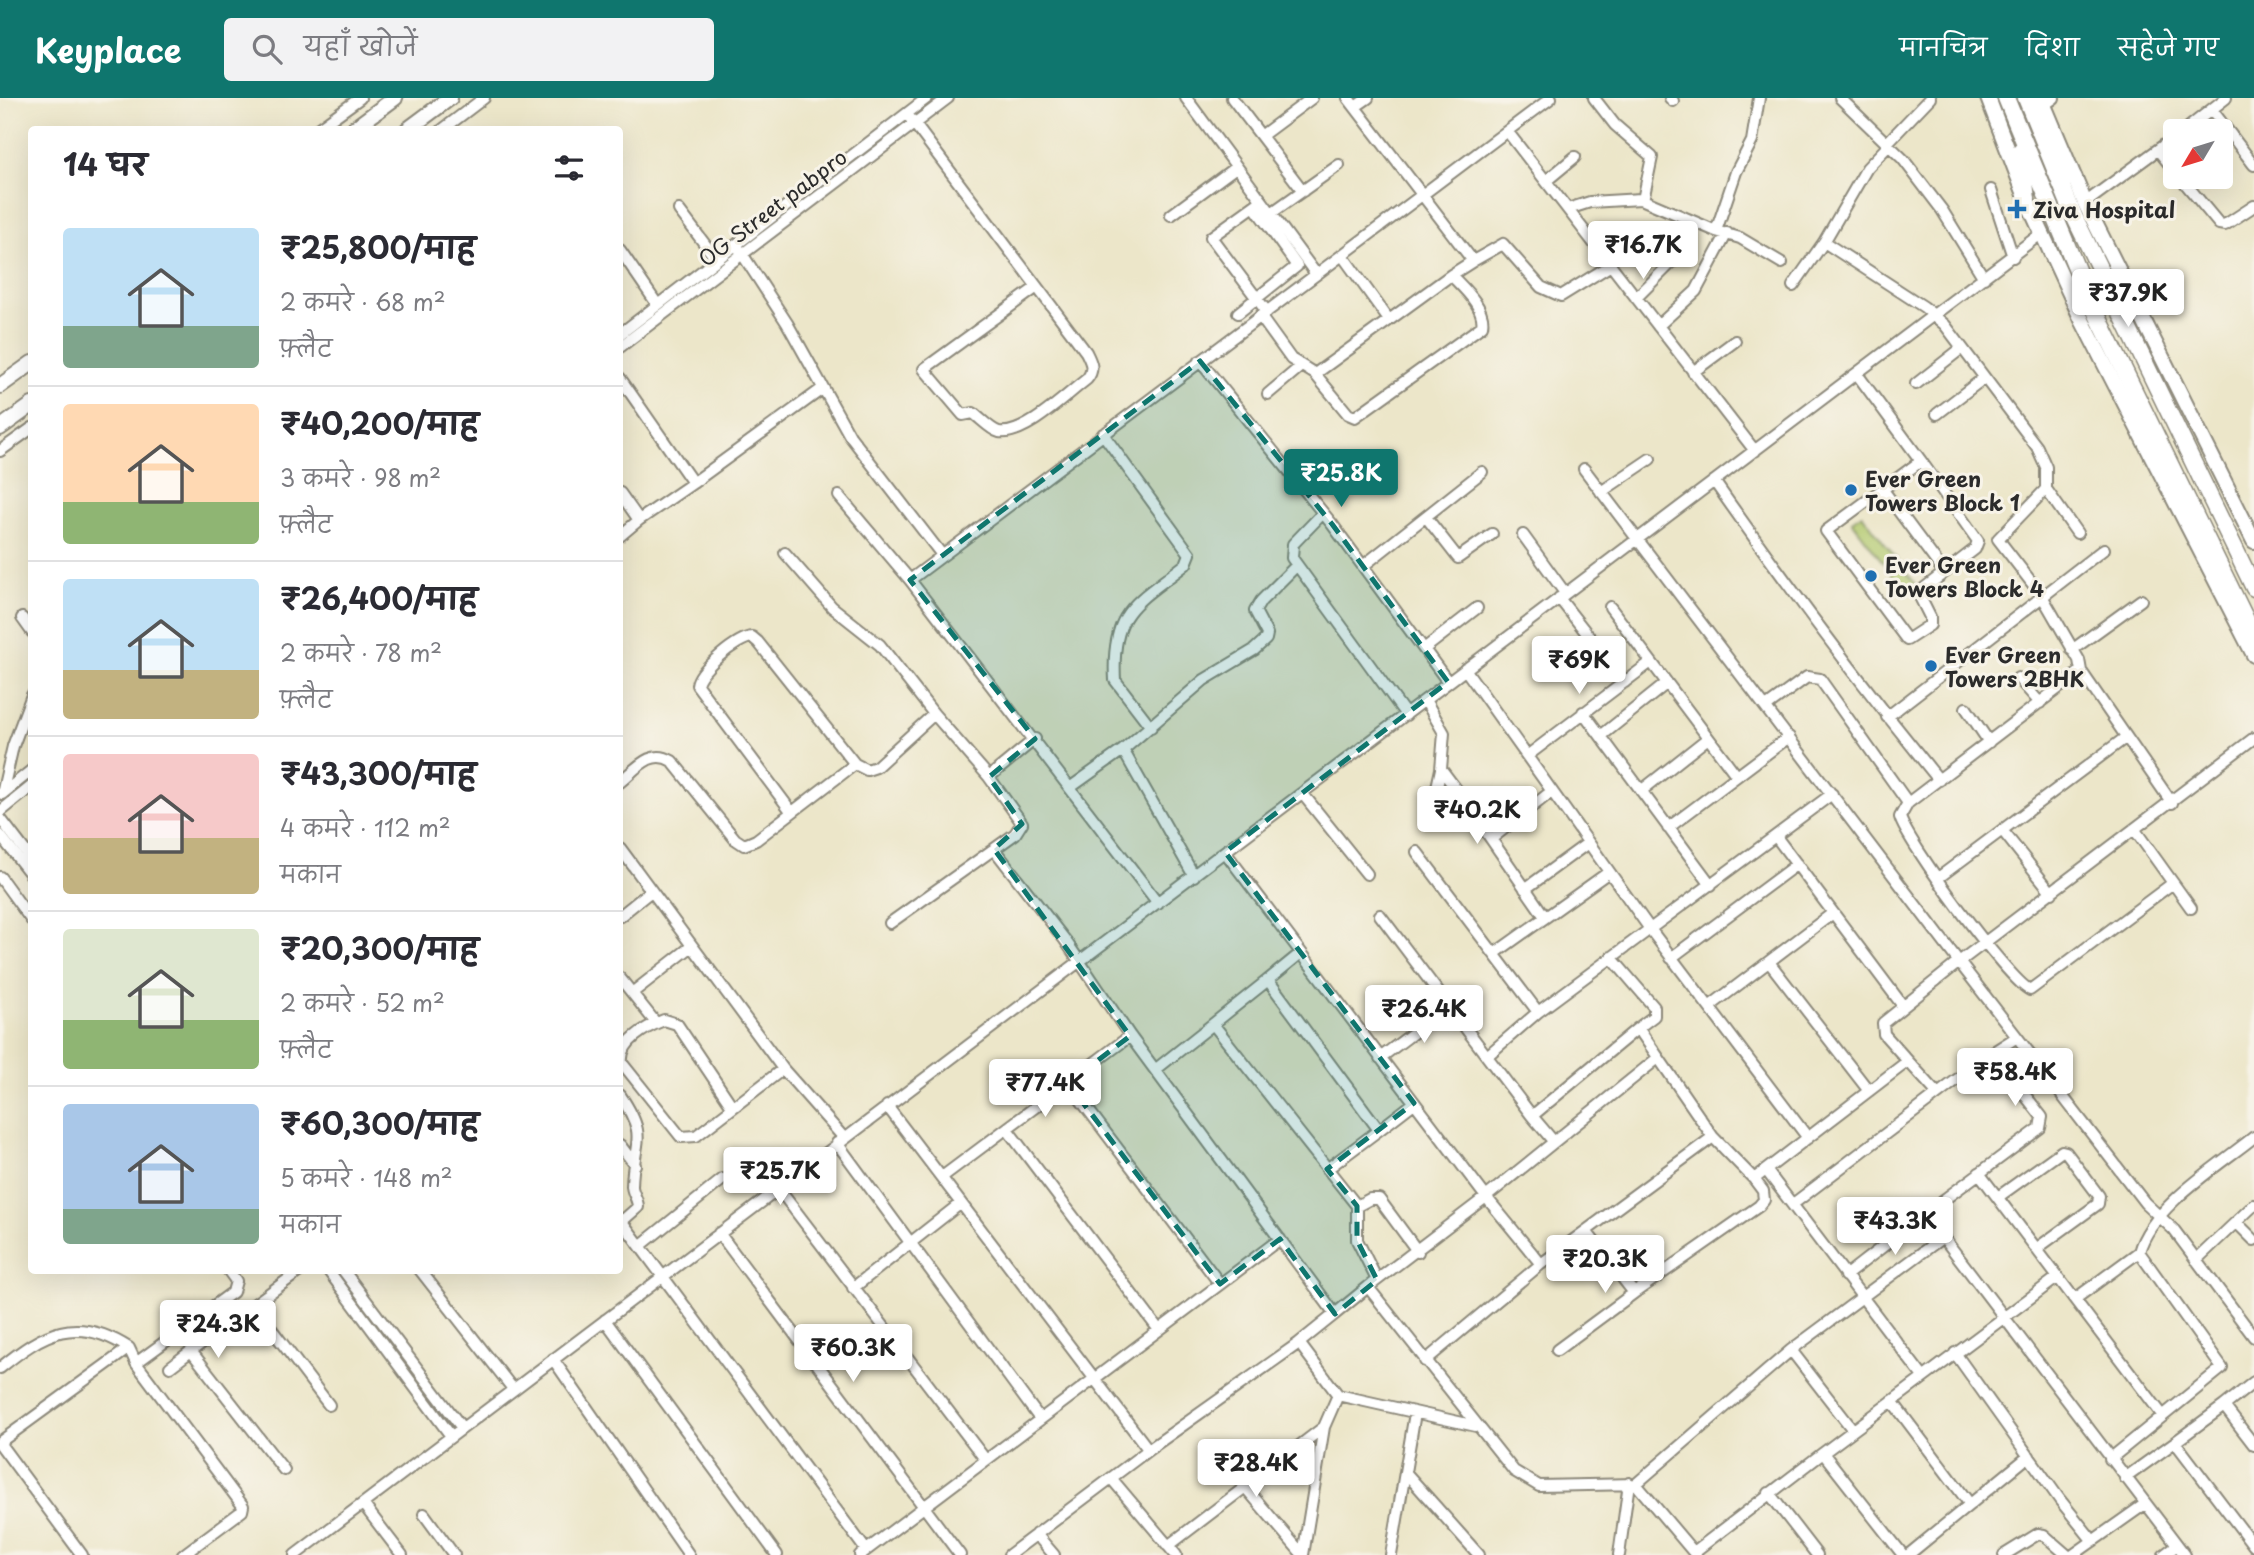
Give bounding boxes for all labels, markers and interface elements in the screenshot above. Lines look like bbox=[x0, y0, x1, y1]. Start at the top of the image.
search box bbox=[224, 18, 714, 81]
text: Keyplace bbox=[35, 24, 182, 74]
text: यहाँ खोजें bbox=[304, 26, 417, 65]
text: मानचित्र bbox=[1899, 28, 1987, 64]
text: दिशा bbox=[2025, 28, 2080, 64]
text: सहेजे गए bbox=[2118, 28, 2219, 64]
icon: search bbox=[248, 30, 286, 68]
north arrow bbox=[2163, 119, 2233, 189]
map controls bbox=[2163, 119, 2233, 189]
street label: OG Street pabpro bbox=[691, 140, 853, 274]
text: 14 घर bbox=[63, 141, 148, 186]
icon: filters bbox=[550, 149, 588, 187]
place label: Ziva Hospital bbox=[2033, 193, 2175, 225]
marker: Ziva Hospital bbox=[2007, 199, 2027, 219]
pin: ₹16.7K bbox=[1586, 222, 1700, 281]
text: ₹25,800/माह bbox=[280, 224, 476, 269]
text: ₹16.7K bbox=[1604, 226, 1682, 261]
icon: home bbox=[119, 256, 203, 340]
pin: ₹37.9K bbox=[2071, 270, 2185, 329]
text: ₹37.9K bbox=[2088, 274, 2168, 309]
text: 2 कमरे · 68 m² bbox=[280, 284, 446, 319]
text: फ़्लैट bbox=[280, 330, 332, 365]
text: ₹40,200/माह bbox=[280, 400, 479, 445]
icon: home bbox=[119, 432, 203, 516]
pin: ₹25.8K bbox=[1284, 450, 1398, 509]
text: ₹25.8K bbox=[1300, 454, 1382, 489]
text: 3 कमरे · 98 m² bbox=[280, 460, 441, 495]
place label: Ever Green Towers Block 1 bbox=[1865, 462, 2020, 518]
marker: Ever Green Towers Block 1 bbox=[1843, 482, 1859, 498]
text: फ़्लैट bbox=[280, 506, 332, 541]
place label: Ever Green Towers Block 4 bbox=[1885, 548, 2044, 604]
marker: Ever Green Towers Block 4 bbox=[1863, 568, 1879, 584]
text: ₹26,400/माह bbox=[280, 575, 478, 620]
icon: home bbox=[119, 607, 203, 691]
text: 2 कमरे · 78 m² bbox=[280, 635, 442, 670]
pin: ₹69K bbox=[1538, 636, 1620, 696]
place label: Ever Green Towers 2BHK bbox=[1945, 638, 2084, 694]
text: ₹69K bbox=[1548, 641, 1610, 676]
marker: Ever Green Towers 2BHK bbox=[1923, 658, 1939, 674]
text: फ़्लैट bbox=[280, 681, 332, 716]
text: ₹43,300/माह bbox=[280, 750, 476, 795]
icon: home bbox=[119, 782, 203, 866]
pin: ₹40.2K bbox=[1420, 786, 1534, 846]
text: ₹40.2K bbox=[1433, 791, 1521, 826]
text: 4 कमरे · 112 m² bbox=[280, 810, 451, 845]
text: मकान bbox=[280, 856, 341, 891]
text: ₹20,300/माह bbox=[280, 925, 479, 970]
icon: home bbox=[119, 957, 203, 1041]
text: 2 कमरे · 52 m² bbox=[280, 985, 445, 1020]
pin: ₹26.4K bbox=[1367, 986, 1481, 1045]
text: ₹26.4K bbox=[1381, 990, 1467, 1025]
text: फ़्लैट bbox=[280, 1031, 332, 1066]
pin: ₹58.4K bbox=[1958, 1048, 2072, 1108]
text: ₹58.4K bbox=[1973, 1053, 2057, 1088]
pin: ₹77.4K bbox=[988, 1060, 1102, 1119]
text: ₹77.4K bbox=[1005, 1064, 1085, 1099]
text: ₹60,300/माह bbox=[280, 1100, 479, 1145]
icon: home bbox=[119, 1132, 203, 1216]
pin: ₹25.7K bbox=[723, 1148, 837, 1207]
text: ₹25.7K bbox=[739, 1152, 821, 1187]
text: 5 कमरे · 148 m² bbox=[280, 1160, 453, 1195]
pin: ₹43.3K bbox=[1838, 1198, 1952, 1257]
text: ₹43.3K bbox=[1853, 1202, 1937, 1237]
text: मकान bbox=[280, 1206, 341, 1241]
pin: ₹20.3K bbox=[1548, 1236, 1662, 1295]
text: ₹20.3K bbox=[1562, 1240, 1648, 1275]
pin: ₹24.3K bbox=[161, 1300, 275, 1360]
text: ₹24.3K bbox=[176, 1305, 260, 1340]
pin: ₹60.3K bbox=[796, 1324, 910, 1384]
text: ₹60.3K bbox=[810, 1329, 896, 1364]
pin: ₹28.4K bbox=[1199, 1440, 1313, 1499]
text: ₹28.4K bbox=[1214, 1444, 1298, 1479]

